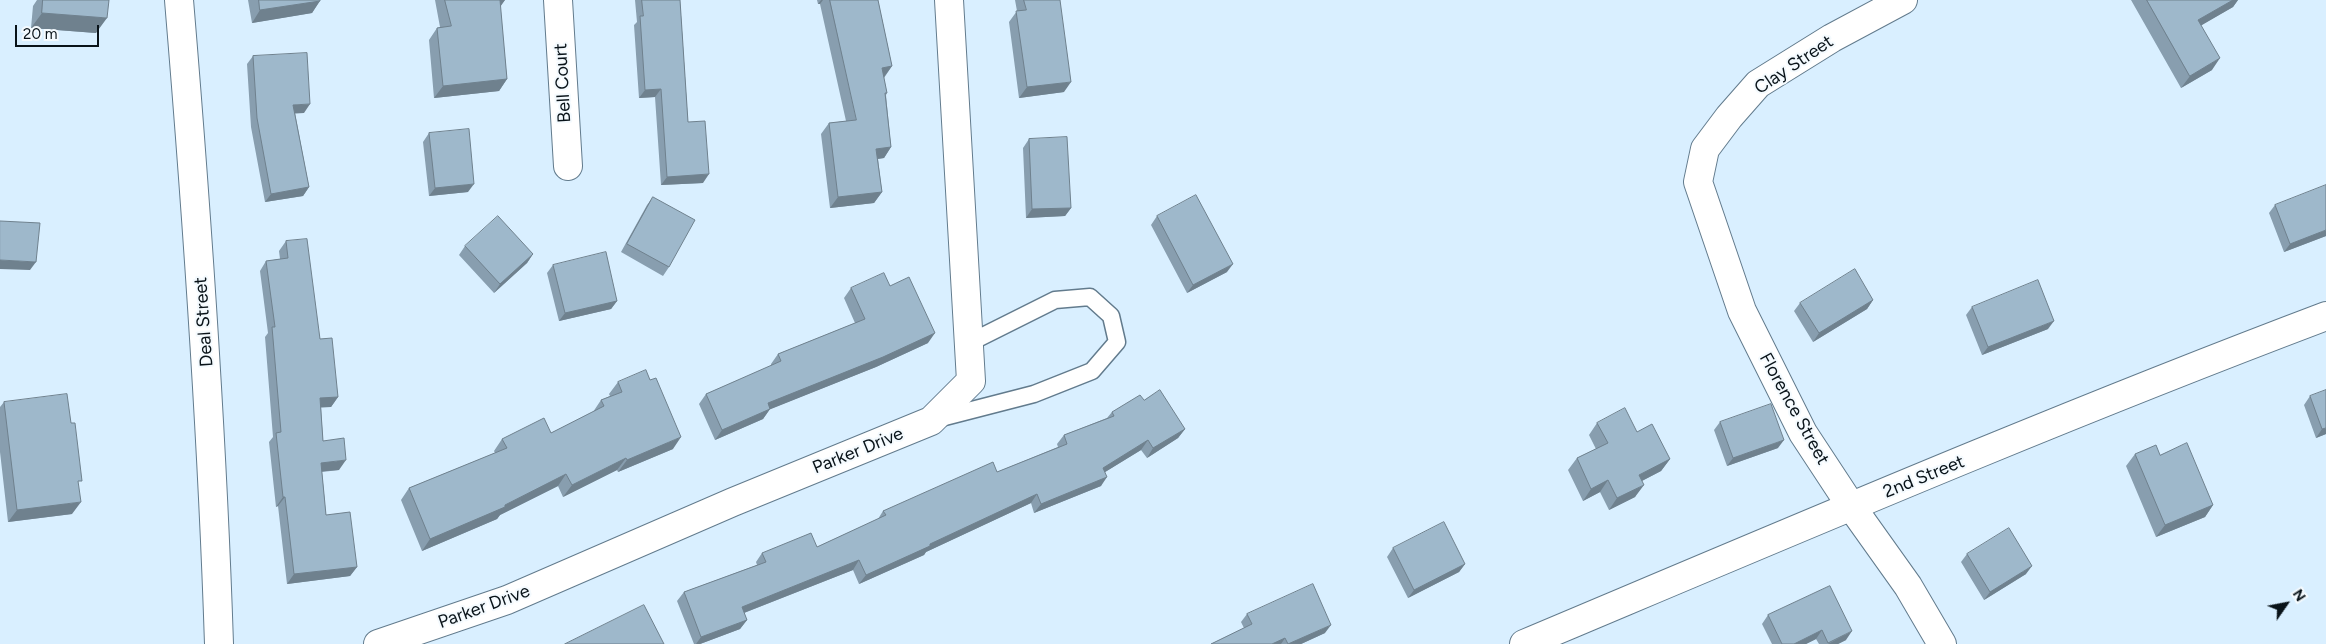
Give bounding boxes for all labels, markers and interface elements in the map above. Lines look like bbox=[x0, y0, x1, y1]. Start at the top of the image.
scale bar bbox=[18, 15, 101, 47]
text: 20 m bbox=[23, 25, 57, 43]
street label: Clay Street bbox=[1751, 31, 1837, 99]
street label: Bell Court bbox=[550, 43, 576, 123]
street label: Deal Street bbox=[190, 276, 218, 368]
street label: Florence Street bbox=[1754, 349, 1834, 469]
street label: Parker Drive bbox=[809, 423, 907, 479]
street label: 2nd Street bbox=[1880, 451, 1968, 503]
north arrow bbox=[2261, 579, 2311, 629]
street label: Parker Drive bbox=[435, 580, 533, 634]
text: N bbox=[2289, 586, 2309, 605]

